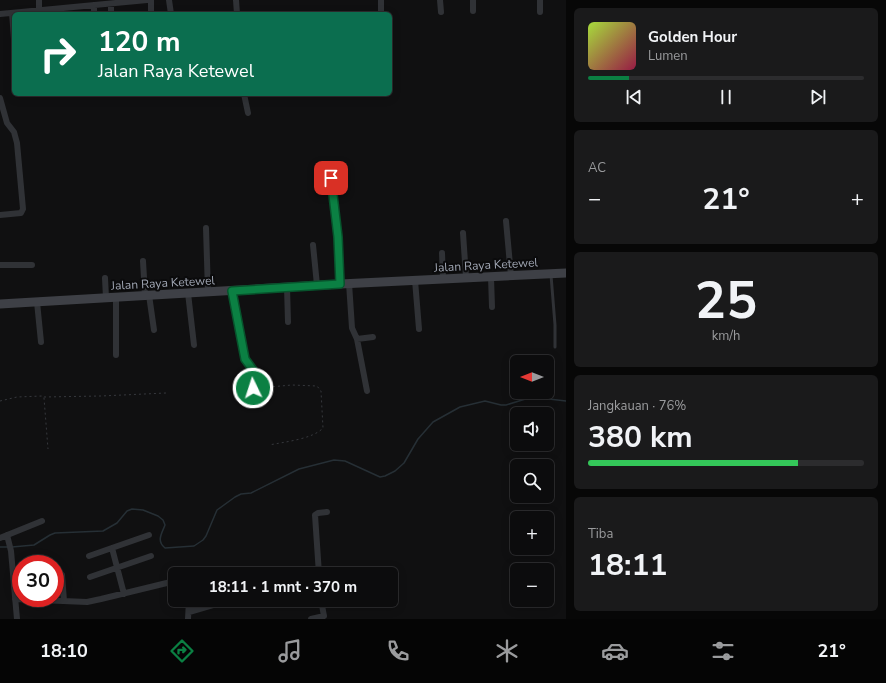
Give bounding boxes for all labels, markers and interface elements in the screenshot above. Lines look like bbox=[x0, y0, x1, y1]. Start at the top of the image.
text: 120 m bbox=[98, 23, 181, 61]
text: Golden Hour bbox=[648, 27, 737, 47]
icon: right bbox=[32, 28, 84, 80]
text: Lumen bbox=[648, 47, 688, 65]
text: Jalan Raya Ketewel bbox=[98, 59, 254, 83]
icon: previous bbox=[623, 86, 645, 108]
icon: pause bbox=[715, 86, 737, 108]
icon: next bbox=[807, 86, 829, 108]
text: AC bbox=[588, 159, 606, 177]
pin bbox=[314, 161, 348, 195]
icon: arrive bbox=[320, 167, 342, 189]
text: 21° bbox=[702, 179, 750, 220]
text: − bbox=[588, 184, 601, 214]
text: + bbox=[851, 184, 864, 214]
street label: Jalan Raya Ketewel bbox=[433, 254, 539, 276]
text: 25 bbox=[695, 265, 757, 336]
street label: Jalan Raya Ketewel bbox=[110, 272, 216, 294]
text: km/h bbox=[712, 327, 740, 345]
north arrow bbox=[510, 355, 554, 399]
map controls bbox=[510, 355, 554, 607]
position arrow bbox=[232, 367, 274, 409]
text: Jangkauan · 76% bbox=[588, 397, 686, 415]
button: sound bbox=[510, 407, 554, 451]
text: 380 km bbox=[588, 417, 693, 458]
button: search bbox=[510, 459, 554, 503]
button: + bbox=[510, 511, 554, 555]
text: Tiba bbox=[588, 525, 613, 543]
text: 18:11 bbox=[588, 545, 667, 586]
speed limit sign: 30 bbox=[12, 555, 64, 607]
button: − bbox=[510, 563, 554, 607]
text: 18:11 · 1 mnt · 370 m bbox=[209, 577, 357, 597]
icon: directions bbox=[168, 637, 196, 665]
icon: music bbox=[276, 637, 304, 665]
icon: phone bbox=[384, 637, 412, 665]
icon: climate bbox=[493, 637, 521, 665]
icon: car bbox=[601, 637, 629, 665]
icon: filters bbox=[709, 637, 737, 665]
text: 18:10 bbox=[40, 639, 88, 663]
text: 21° bbox=[817, 639, 846, 663]

